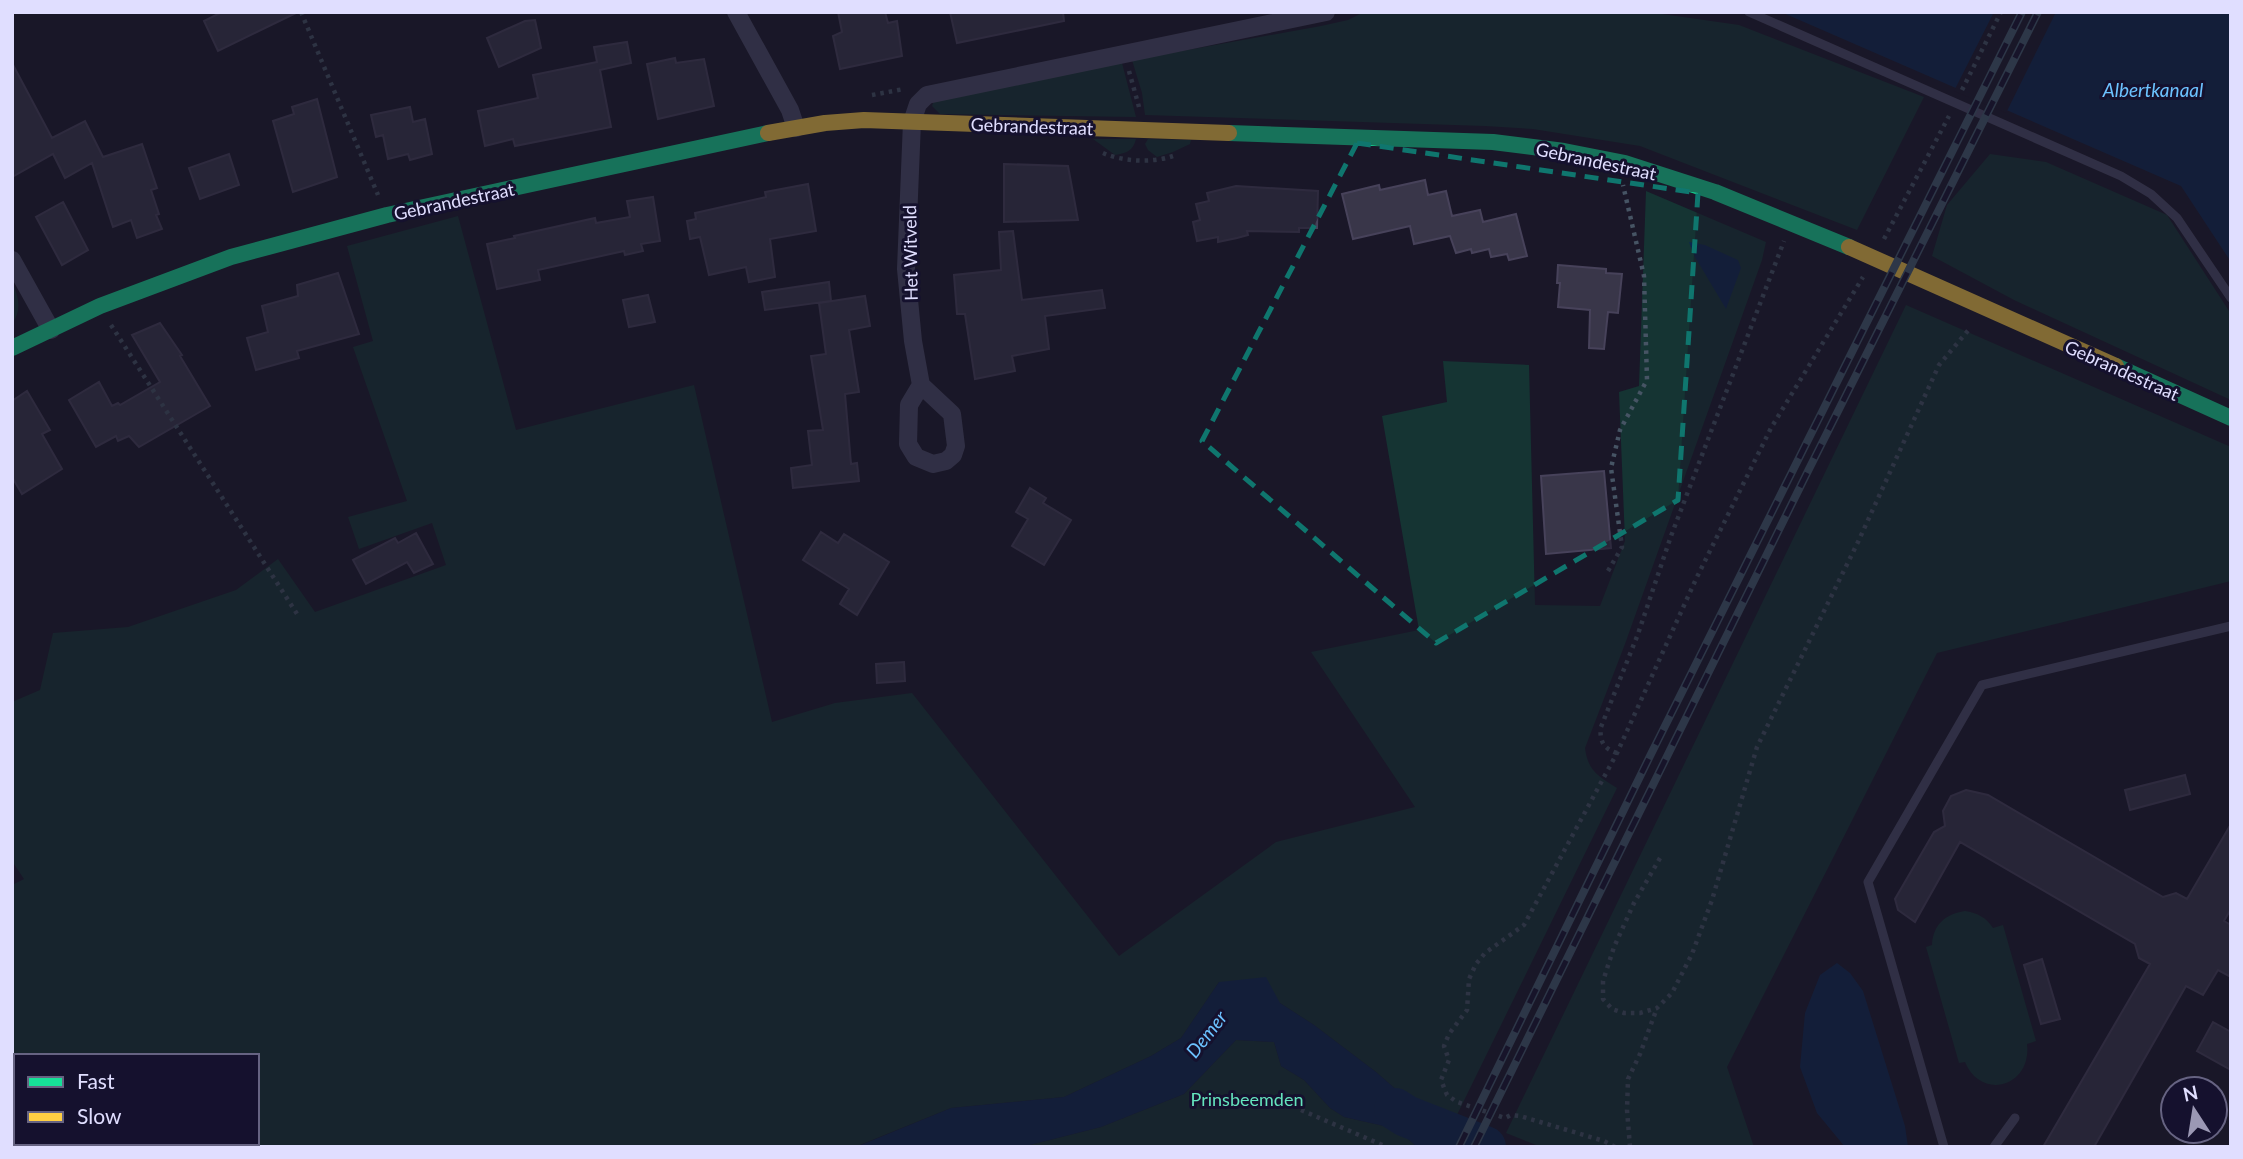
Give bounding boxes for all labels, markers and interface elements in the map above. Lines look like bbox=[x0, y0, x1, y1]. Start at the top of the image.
water label: Albertkanaal bbox=[2102, 78, 2203, 101]
street label: Gebrandestraat bbox=[970, 113, 1094, 139]
street label: Gebrandestraat bbox=[1534, 138, 1659, 185]
street label: Gebrandestraat bbox=[392, 177, 517, 224]
street label: Het Witveld bbox=[898, 205, 922, 301]
street label: Gebrandestraat bbox=[2062, 335, 2183, 405]
water label: Demer bbox=[1181, 1006, 1232, 1062]
legend bbox=[14, 1054, 259, 1145]
text: Fast bbox=[77, 1068, 115, 1093]
north arrow bbox=[2159, 1075, 2229, 1145]
text: N bbox=[2181, 1080, 2200, 1106]
park label: Prinsbeemden bbox=[1191, 1088, 1303, 1110]
text: Slow bbox=[77, 1103, 122, 1128]

